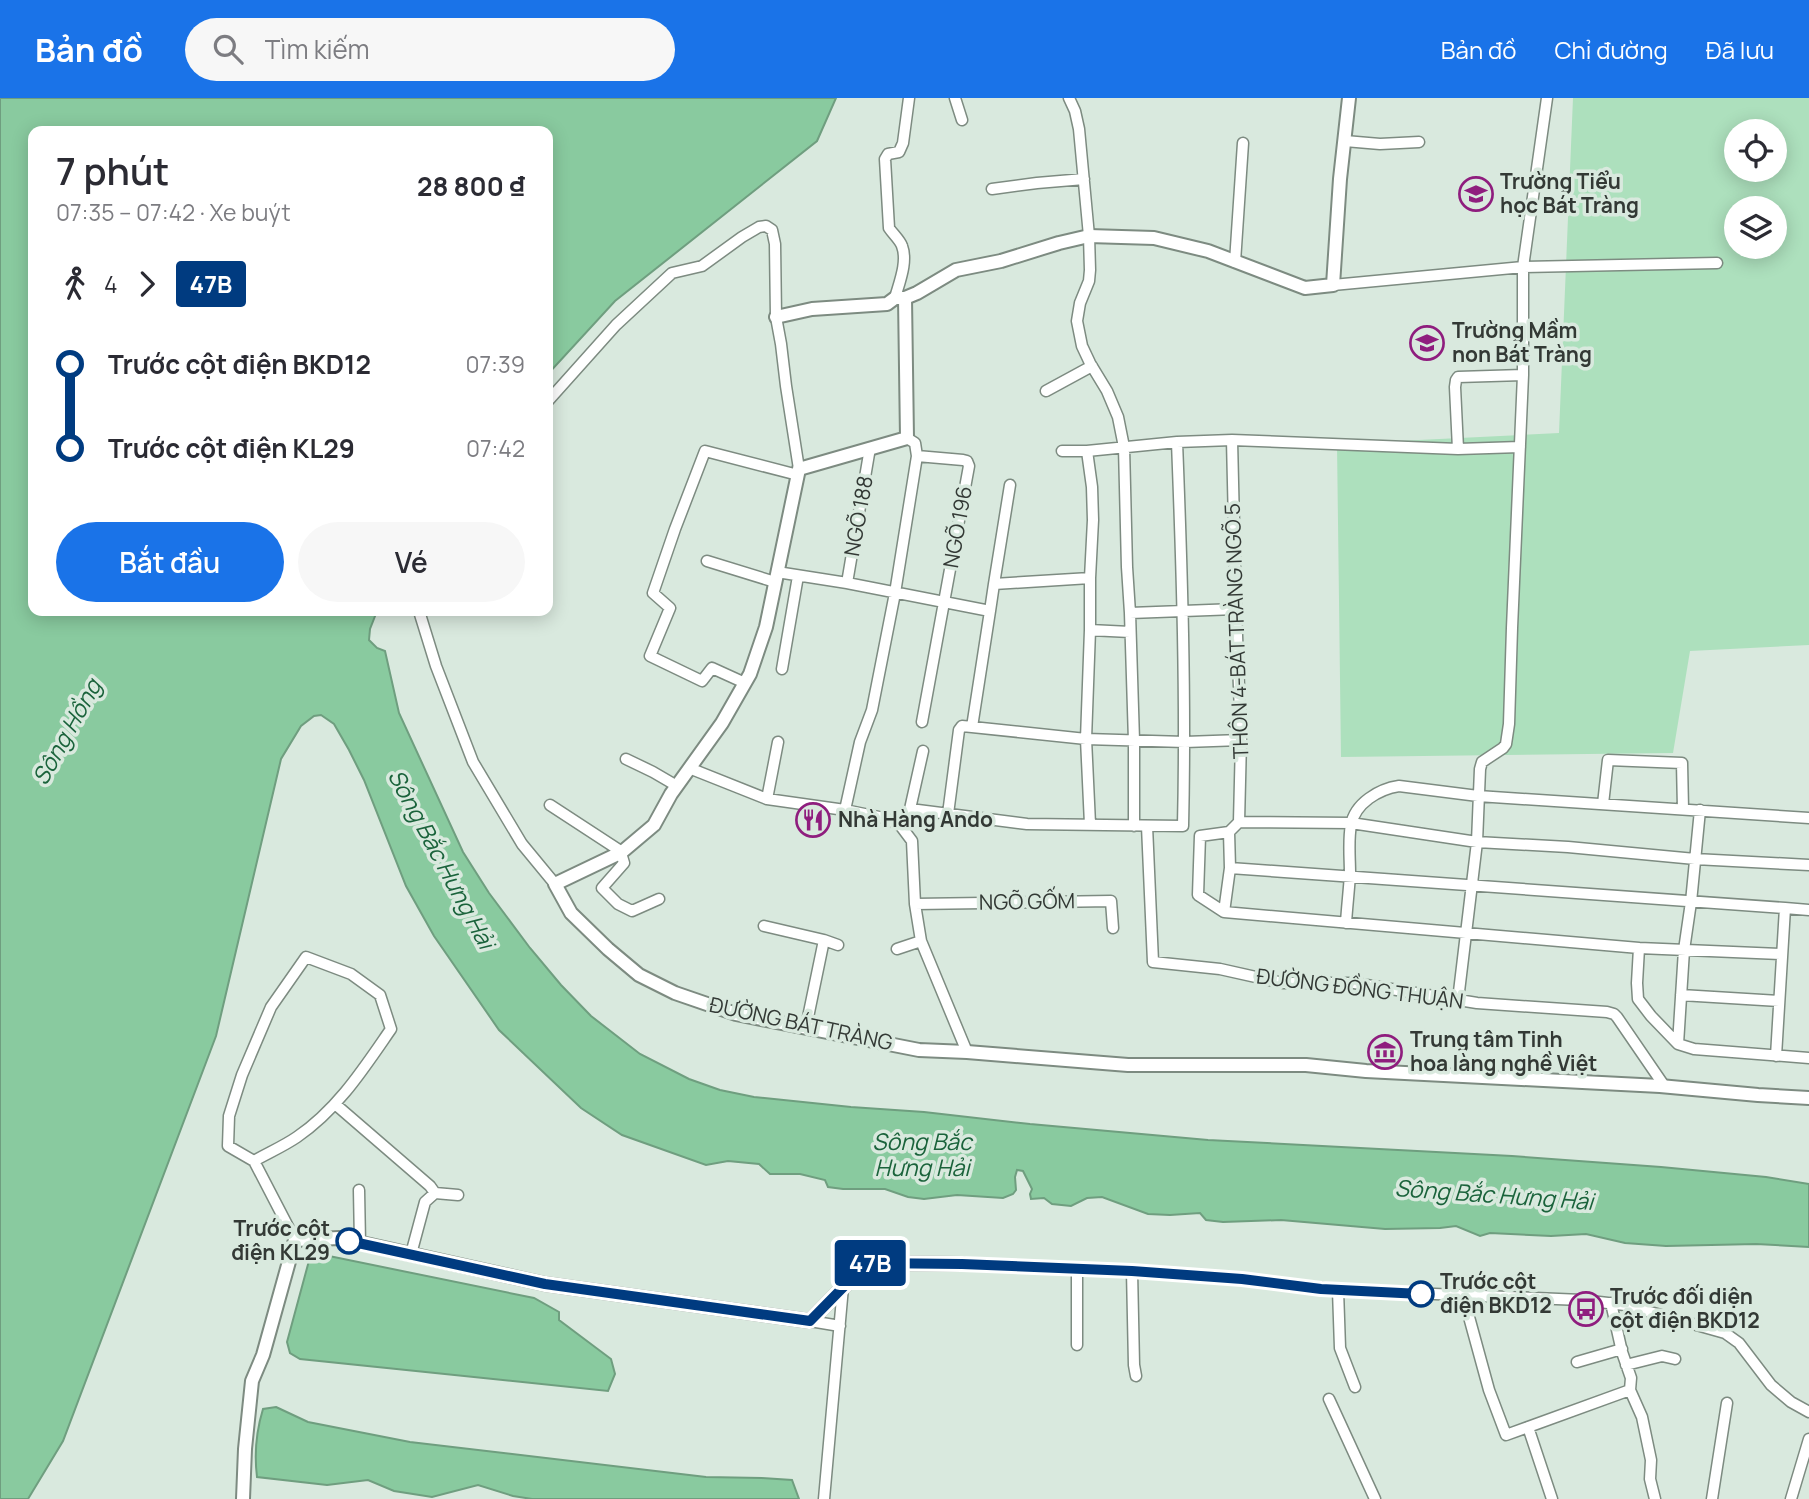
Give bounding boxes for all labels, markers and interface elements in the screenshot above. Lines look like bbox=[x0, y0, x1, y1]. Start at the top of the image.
search box bbox=[185, 18, 675, 81]
text: Bản đồ bbox=[35, 27, 143, 72]
icon: search bbox=[209, 30, 247, 68]
text: Tìm kiếm bbox=[265, 31, 369, 67]
text: Bản đồ bbox=[1441, 33, 1516, 66]
text: Chỉ đường bbox=[1554, 33, 1668, 66]
text: Đã lưu bbox=[1706, 33, 1774, 66]
map controls bbox=[1724, 119, 1787, 259]
button: locate bbox=[1724, 119, 1787, 182]
text: 7 phút bbox=[56, 144, 169, 196]
place label: Trường Tiểu học Bát Tràng bbox=[1500, 167, 1639, 219]
text: 28 800 ₫ bbox=[417, 168, 525, 204]
school or university icon: Trường Tiểu học Bát Tràng bbox=[1457, 175, 1495, 213]
text: 07:35 – 07:42 · Xe buýt bbox=[56, 196, 291, 228]
button: layers bbox=[1724, 196, 1787, 259]
icon: walk bbox=[56, 265, 94, 303]
icon: forward bbox=[128, 265, 166, 303]
text: 47B bbox=[190, 267, 232, 300]
text: 4 bbox=[104, 268, 118, 300]
place label: Trường Mầm non Bát Tràng bbox=[1452, 316, 1592, 368]
school or university icon: Trường Mầm non Bát Tràng bbox=[1408, 324, 1446, 362]
text: Trước cột điện BKD12 bbox=[108, 346, 371, 382]
text: 07:39 bbox=[466, 348, 525, 380]
text: Trước cột điện KL29 bbox=[108, 430, 355, 466]
text: 07:42 bbox=[466, 432, 525, 464]
street label: NGÕ 188 bbox=[837, 473, 879, 558]
street label: NGÕ 196 bbox=[936, 484, 978, 570]
street label: THÔN 4-BÁT TRÀNG NGÕ 5 bbox=[1218, 503, 1254, 759]
button: Bắt đầu bbox=[56, 522, 284, 602]
button: Vé bbox=[298, 522, 525, 602]
water label: Sông Hồng bbox=[24, 671, 109, 790]
water label: Sông Bắc Hưng Hải bbox=[381, 763, 504, 956]
restaurant icon: Nhà Hàng Ando bbox=[794, 801, 832, 839]
place label: Nhà Hàng Ando bbox=[838, 805, 993, 833]
street label: NGÕ GỐM bbox=[979, 884, 1075, 916]
street label: ĐƯỜNG ĐỒNG THUẬN bbox=[1255, 959, 1466, 1015]
street label: ĐƯỜNG BÁT TRÀNG bbox=[707, 990, 896, 1056]
place label: Trung tâm Tinh hoa làng nghề Việt bbox=[1410, 1025, 1597, 1077]
museum icon: Trung tâm Tinh hoa làng nghề Việt bbox=[1366, 1033, 1404, 1071]
water label: Sông Bắc Hưng Hải bbox=[872, 1125, 974, 1183]
water label: Sông Bắc Hưng Hải bbox=[1394, 1171, 1597, 1217]
place label: Trước cột điện KL29 bbox=[231, 1214, 330, 1266]
marker: Trước cột điện KL29 bbox=[336, 1228, 362, 1254]
line badge: 47B bbox=[830, 1240, 910, 1286]
text: 47B bbox=[849, 1246, 891, 1279]
place label: Trước cột điện BKD12 bbox=[1440, 1267, 1552, 1319]
marker: Trước cột điện BKD12 bbox=[1408, 1281, 1434, 1307]
place label: Trước đối diện cột điện BKD12 bbox=[1610, 1282, 1760, 1334]
bus stop icon: Trước đối diện cột điện BKD12 bbox=[1567, 1290, 1605, 1328]

